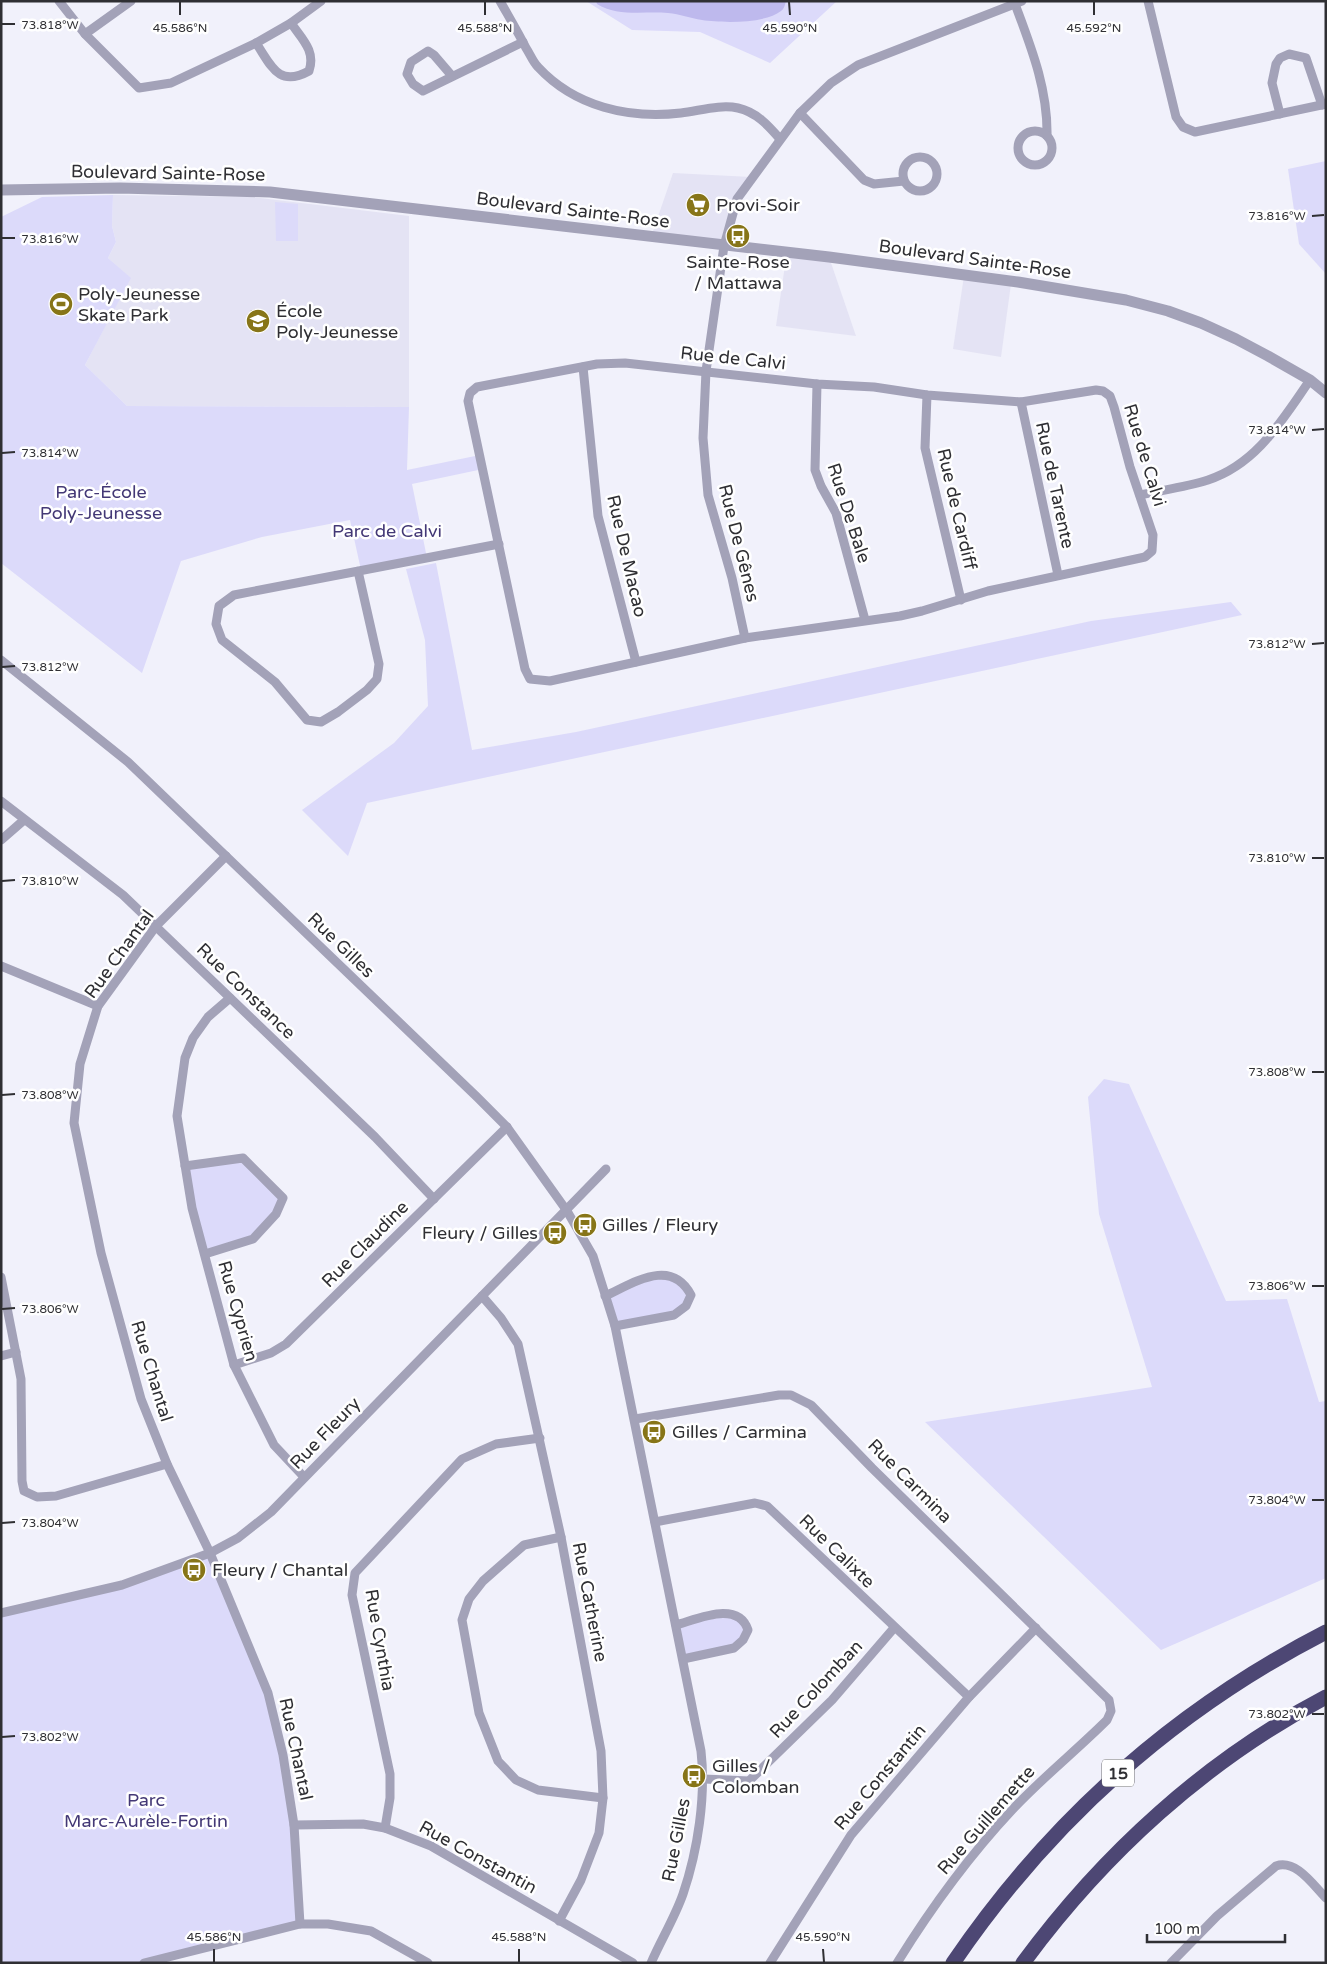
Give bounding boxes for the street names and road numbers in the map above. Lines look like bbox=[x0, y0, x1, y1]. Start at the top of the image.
street label: Boulevard Sainte-Rose bbox=[71, 160, 265, 186]
street label: Boulevard Sainte-Rose bbox=[475, 187, 671, 233]
street label: Boulevard Sainte-Rose bbox=[877, 235, 1073, 283]
street label: Rue de Calvi bbox=[679, 342, 787, 374]
street label: Rue de Calvi bbox=[1119, 401, 1171, 509]
street label: Rue de Tarente bbox=[1031, 420, 1079, 550]
street label: Rue de Cardiff bbox=[932, 446, 982, 572]
street label: Rue De Bale bbox=[822, 460, 876, 566]
street label: Rue De Gênes bbox=[714, 482, 764, 604]
street label: Rue De Macao bbox=[602, 493, 652, 619]
street label: Rue Chantal bbox=[79, 905, 159, 1003]
street label: Rue Gilles bbox=[303, 908, 379, 982]
street label: Rue Constance bbox=[192, 938, 300, 1044]
street label: Rue Claudine bbox=[317, 1196, 413, 1292]
street label: Rue Cyprien bbox=[213, 1258, 263, 1364]
street label: Rue Chantal bbox=[126, 1318, 178, 1424]
street label: Rue Fleury bbox=[285, 1392, 365, 1474]
street label: Rue Carmina bbox=[863, 1434, 957, 1528]
street label: Rue Calixte bbox=[794, 1509, 880, 1593]
street label: Rue Catherine bbox=[568, 1540, 612, 1664]
street label: Rue Cynthia bbox=[360, 1587, 400, 1693]
street label: Rue Colomban bbox=[765, 1635, 867, 1743]
street label: Rue Chantal bbox=[274, 1696, 318, 1802]
street label: Rue Constantin bbox=[829, 1720, 931, 1834]
road number: 15 bbox=[1102, 1760, 1134, 1786]
street label: Rue Guillemette bbox=[933, 1761, 1039, 1879]
street label: Rue Gilles bbox=[657, 1796, 695, 1884]
street label: Rue Constantin bbox=[415, 1816, 541, 1898]

